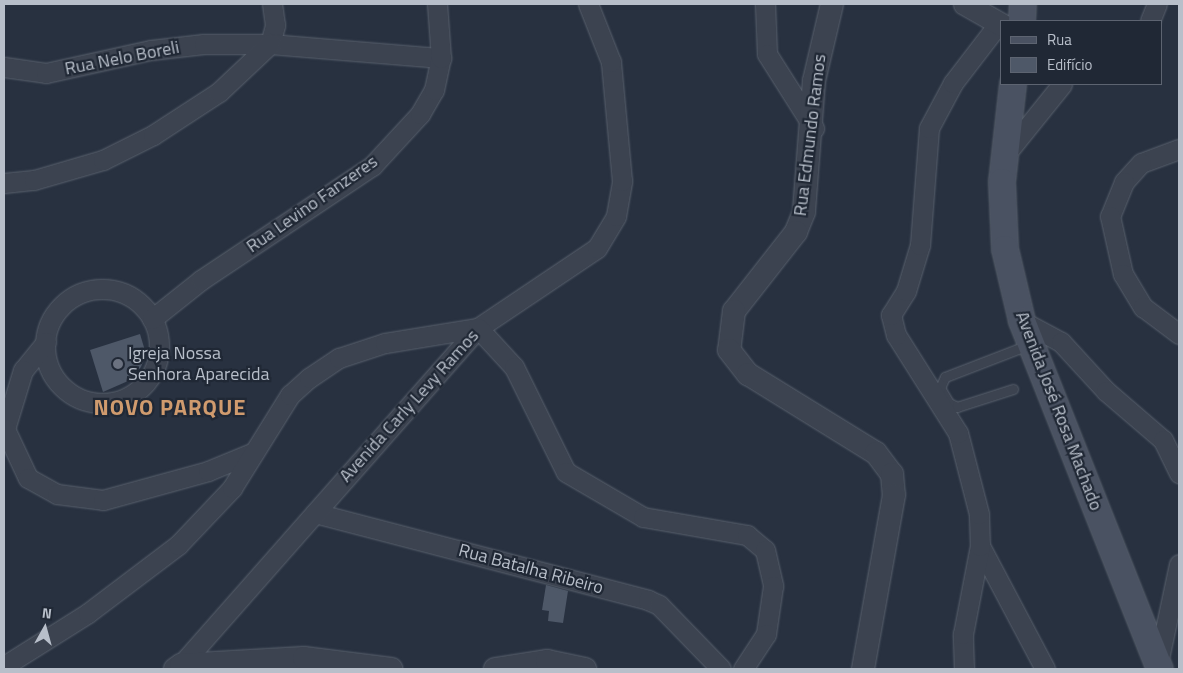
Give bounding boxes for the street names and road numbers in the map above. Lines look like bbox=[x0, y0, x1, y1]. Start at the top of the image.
street label: Rua Nelo Boreli bbox=[63, 36, 181, 80]
street label: Rua Edmundo Ramos bbox=[789, 53, 831, 217]
street label: Rua Levino Fanzeres bbox=[242, 151, 382, 257]
street label: Avenida José Rosa Machado bbox=[1011, 308, 1107, 514]
street label: Avenida Carly Levy Ramos bbox=[335, 325, 483, 487]
street label: Rua Batalha Ribeiro bbox=[456, 539, 606, 599]

